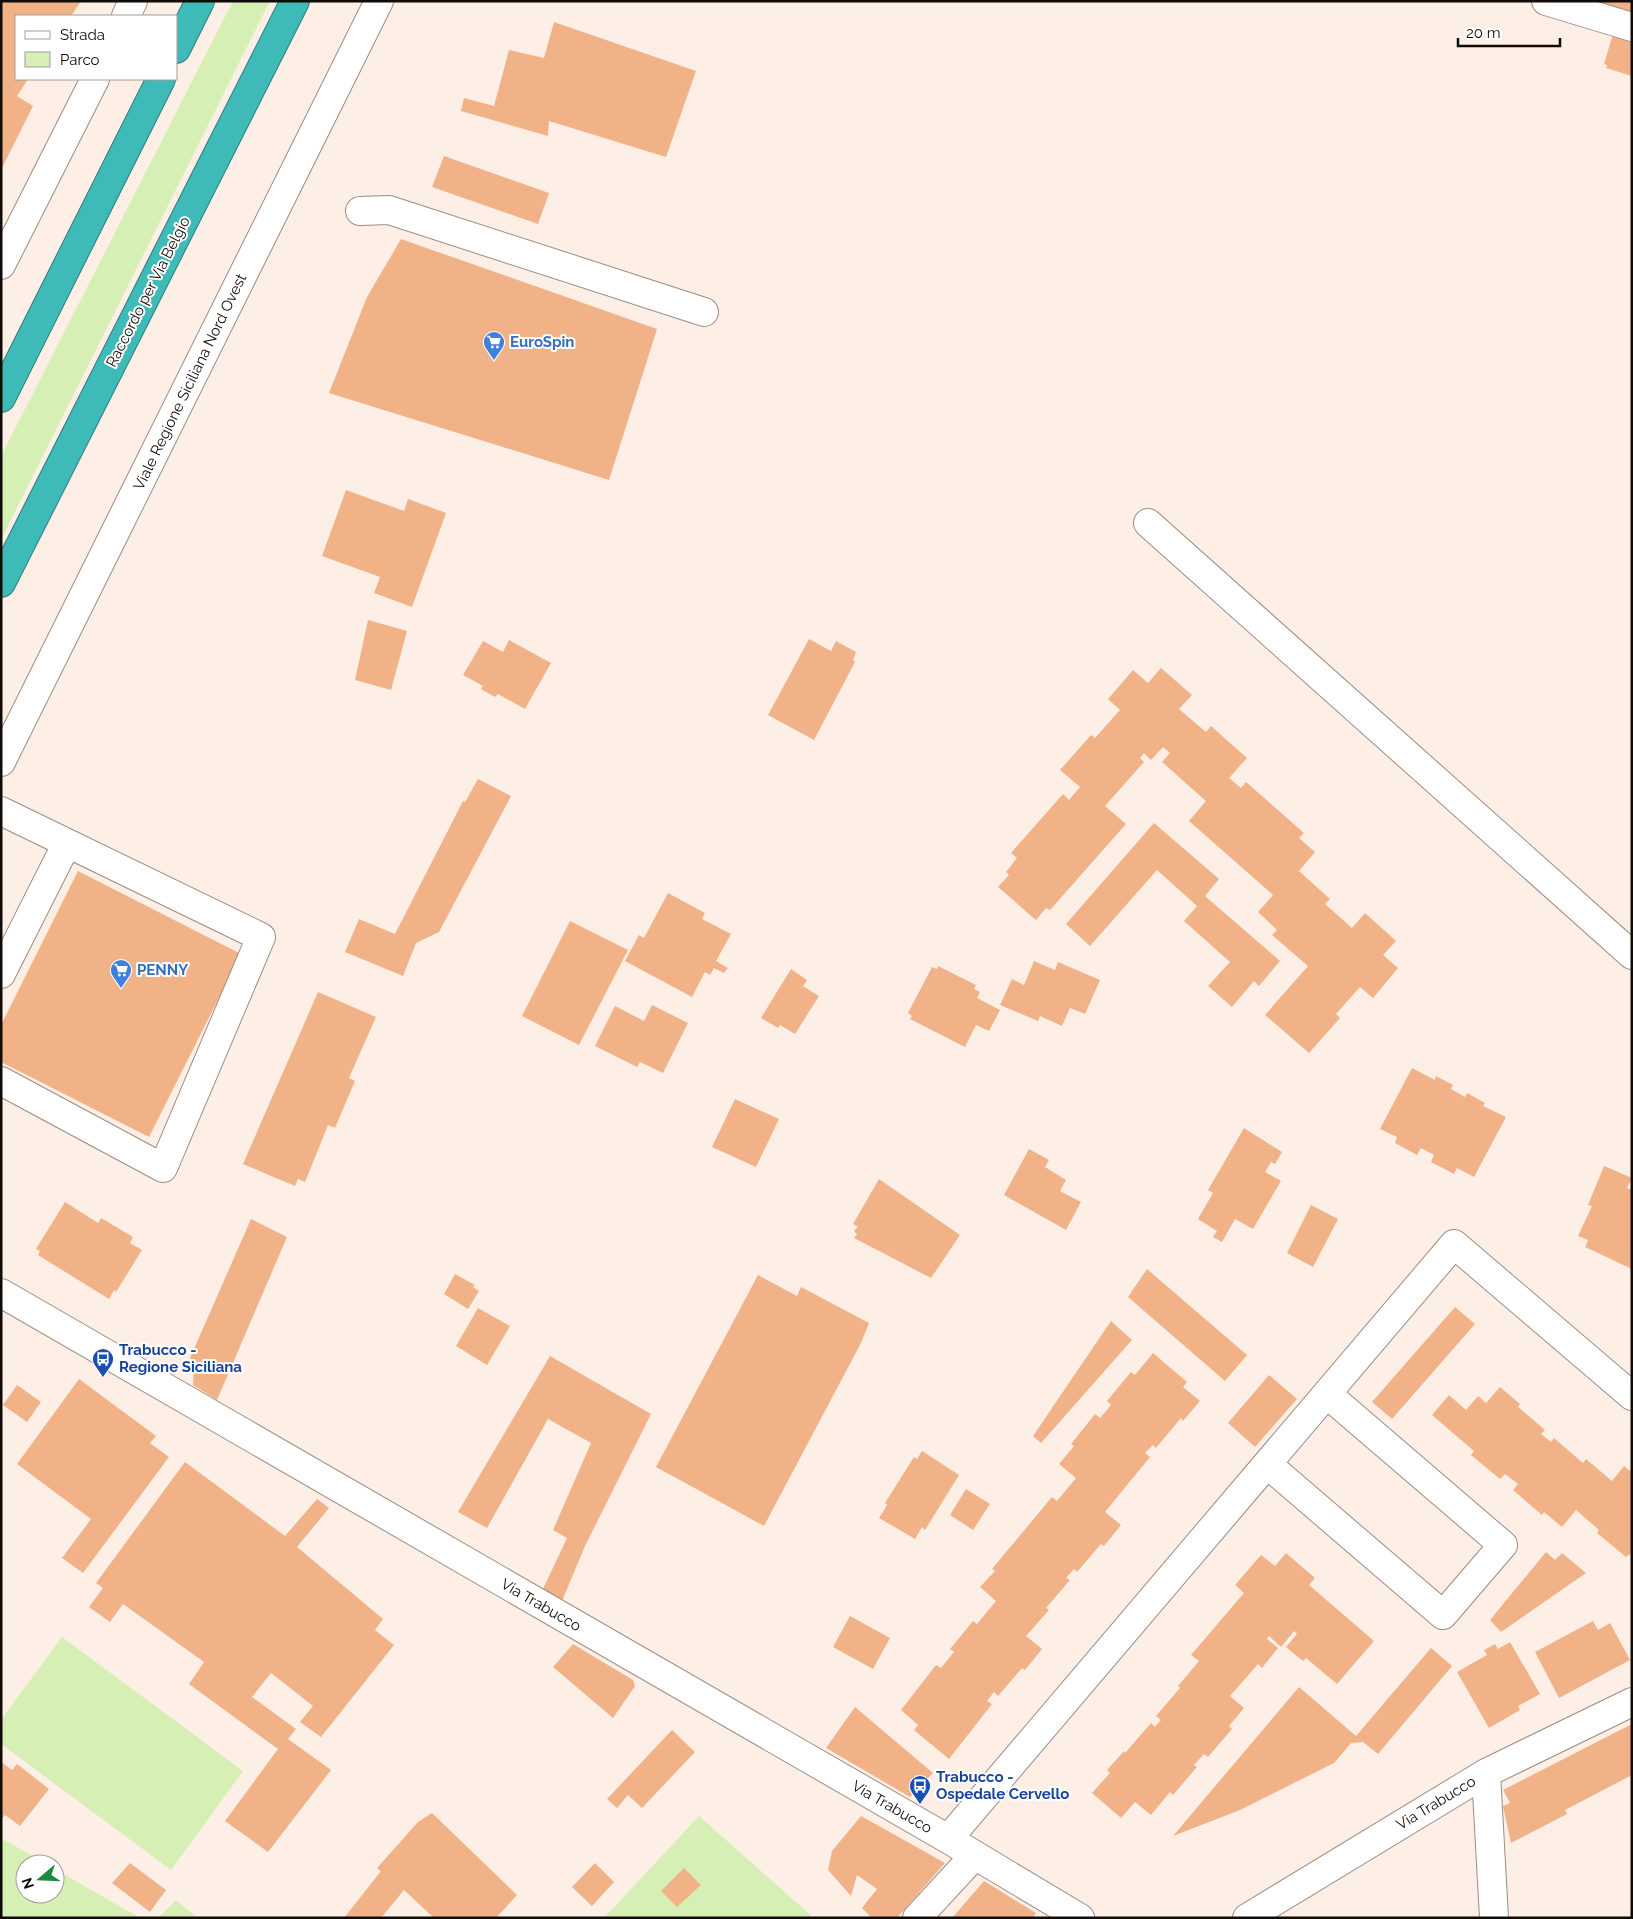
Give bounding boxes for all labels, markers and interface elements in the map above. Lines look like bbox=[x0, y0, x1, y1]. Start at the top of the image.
legend bbox=[15, 15, 178, 80]
scale bar bbox=[1458, 15, 1560, 47]
text: 20 m bbox=[1466, 24, 1501, 42]
text: Strada bbox=[60, 26, 105, 44]
text: Parco bbox=[60, 51, 100, 69]
street label: Raccordo per Via Belgio bbox=[102, 214, 194, 370]
street label: Viale Regione Siciliana Nord Ovest bbox=[130, 271, 250, 493]
supermarket icon: EuroSpin bbox=[482, 330, 506, 361]
place label: EuroSpin bbox=[510, 333, 574, 351]
supermarket icon: PENNY bbox=[109, 958, 133, 989]
place label: PENNY bbox=[137, 961, 188, 979]
place label: Trabucco - Regione Siciliana bbox=[119, 1341, 242, 1376]
bus stop icon: Trabucco - Regione Siciliana bbox=[91, 1347, 115, 1378]
street label: Via Trabucco bbox=[498, 1575, 584, 1635]
place label: Trabucco - Ospedale Cervello bbox=[936, 1768, 1069, 1803]
street label: Via Trabucco bbox=[1393, 1772, 1479, 1834]
bus stop icon: Trabucco - Ospedale Cervello bbox=[908, 1774, 932, 1805]
street label: Via Trabucco bbox=[849, 1777, 935, 1837]
north arrow bbox=[15, 1854, 65, 1904]
text: N bbox=[18, 1876, 37, 1891]

